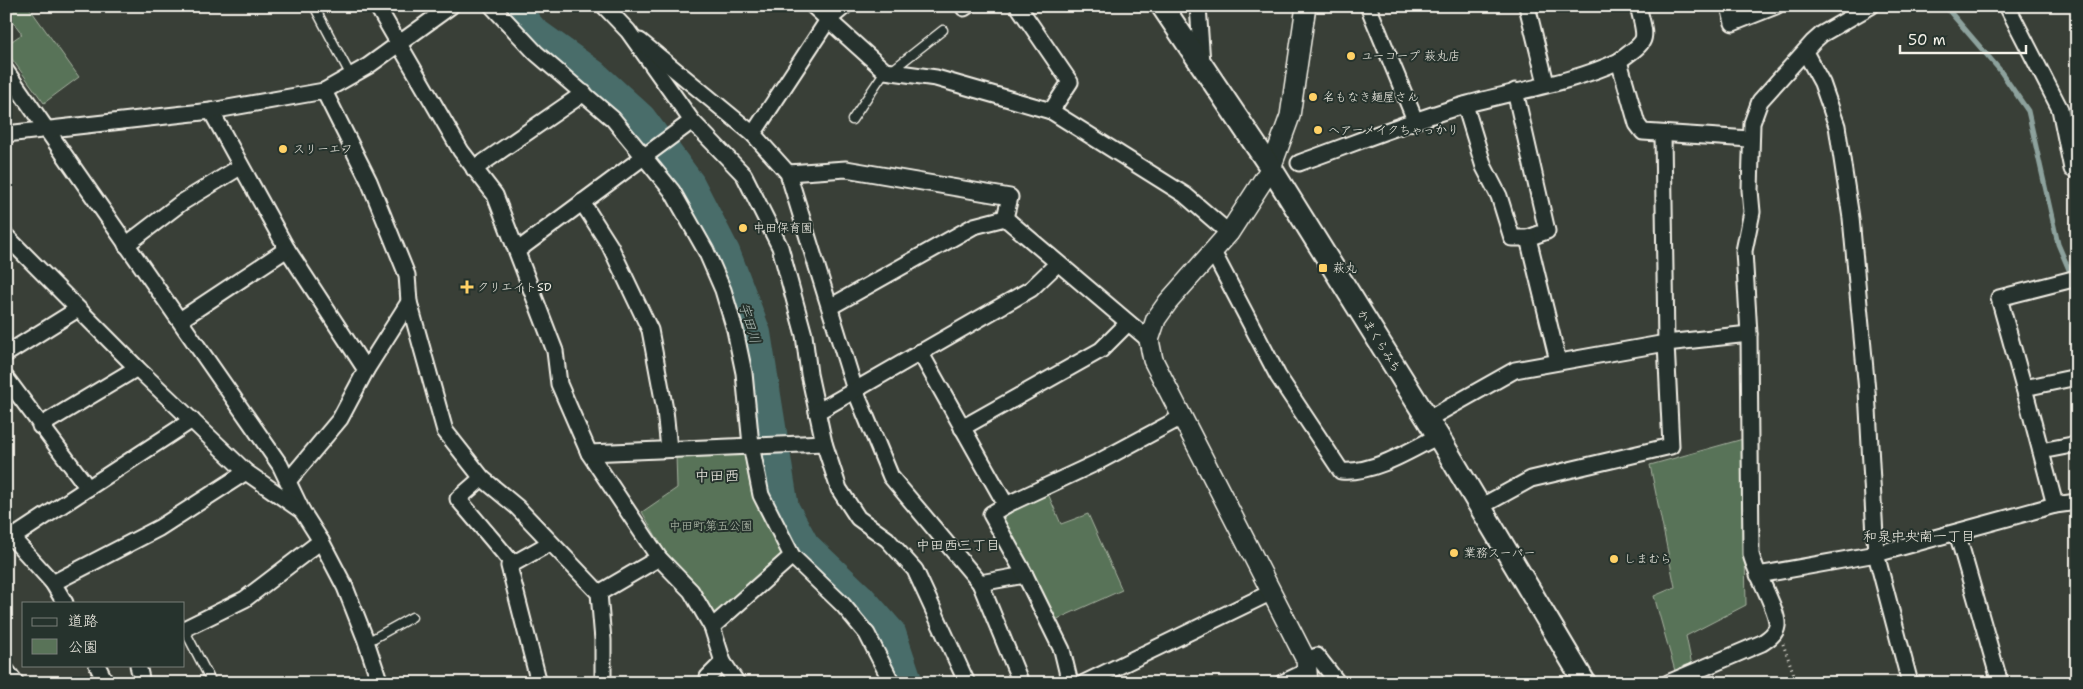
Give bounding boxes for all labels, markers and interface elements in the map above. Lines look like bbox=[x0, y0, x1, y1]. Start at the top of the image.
scale bar bbox=[1900, 22, 2027, 54]
text: 50 m bbox=[1908, 30, 1946, 50]
place label: ユーコープ 萩丸店 bbox=[1361, 48, 1460, 64]
marker: ユーコープ 萩丸店 bbox=[1345, 50, 1357, 62]
place label: 名もなき麺屋さん bbox=[1323, 89, 1419, 105]
marker: 名もなき麺屋さん bbox=[1307, 91, 1319, 103]
place label: ヘアーメイクちゃっかり bbox=[1328, 122, 1459, 138]
marker: ヘアーメイクちゃっかり bbox=[1312, 124, 1324, 136]
place label: スリーエフ bbox=[293, 141, 353, 157]
marker: スリーエフ bbox=[277, 143, 289, 155]
place label: 中田保育園 bbox=[753, 220, 813, 236]
marker: 中田保育園 bbox=[737, 222, 749, 234]
place label: 萩丸 bbox=[1333, 260, 1357, 276]
marker: 萩丸 bbox=[1317, 262, 1329, 274]
place label: クリエイトSD bbox=[477, 279, 552, 295]
marker: クリエイトSD bbox=[461, 281, 473, 293]
water label: 宇田川 bbox=[735, 300, 765, 346]
street label: かまくらみち bbox=[1353, 306, 1405, 376]
district label: 中田西 bbox=[694, 466, 740, 486]
park label: 中田町第五公園 bbox=[669, 518, 753, 534]
district label: 和泉中央南一丁目 bbox=[1863, 527, 1975, 545]
district label: 中田西三丁目 bbox=[916, 536, 1000, 554]
place label: 業務スーパー bbox=[1464, 545, 1536, 561]
marker: 業務スーパー bbox=[1448, 547, 1460, 559]
place label: しまむら bbox=[1624, 551, 1672, 567]
marker: しまむら bbox=[1608, 553, 1620, 565]
legend bbox=[22, 602, 185, 666]
text: 道路 bbox=[68, 611, 98, 631]
text: 公園 bbox=[68, 637, 98, 657]

